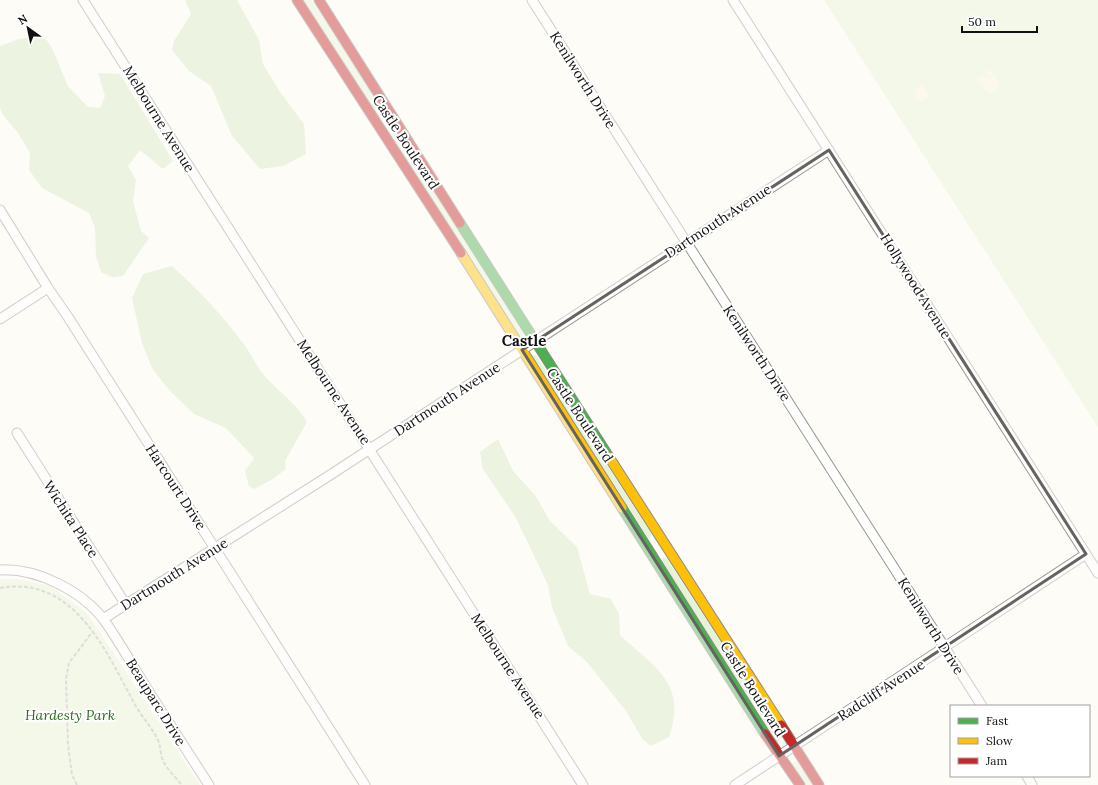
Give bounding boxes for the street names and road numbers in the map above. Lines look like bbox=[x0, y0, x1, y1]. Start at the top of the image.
street label: Kenilworth Drive bbox=[546, 28, 620, 132]
street label: Melbourne Avenue bbox=[119, 62, 199, 176]
street label: Castle Boulevard bbox=[369, 91, 443, 193]
street label: Dartmouth Avenue bbox=[661, 180, 775, 262]
street label: Hollywood Avenue bbox=[876, 230, 956, 342]
street label: Kenilworth Drive bbox=[719, 302, 795, 405]
street label: Melbourne Avenue bbox=[293, 336, 375, 448]
street label: Dartmouth Avenue bbox=[390, 358, 504, 440]
street label: Castle Boulevard bbox=[543, 364, 617, 466]
street label: Harcourt Drive bbox=[142, 441, 211, 533]
street label: Wichita Place bbox=[39, 477, 103, 561]
street label: Dartmouth Avenue bbox=[117, 534, 231, 614]
street label: Kenilworth Drive bbox=[894, 574, 968, 678]
street label: Melbourne Avenue bbox=[467, 610, 549, 722]
street label: Castle Boulevard bbox=[716, 638, 790, 740]
street label: Beauparc Drive bbox=[122, 655, 190, 749]
street label: Radcliff Avenue bbox=[834, 655, 928, 725]

